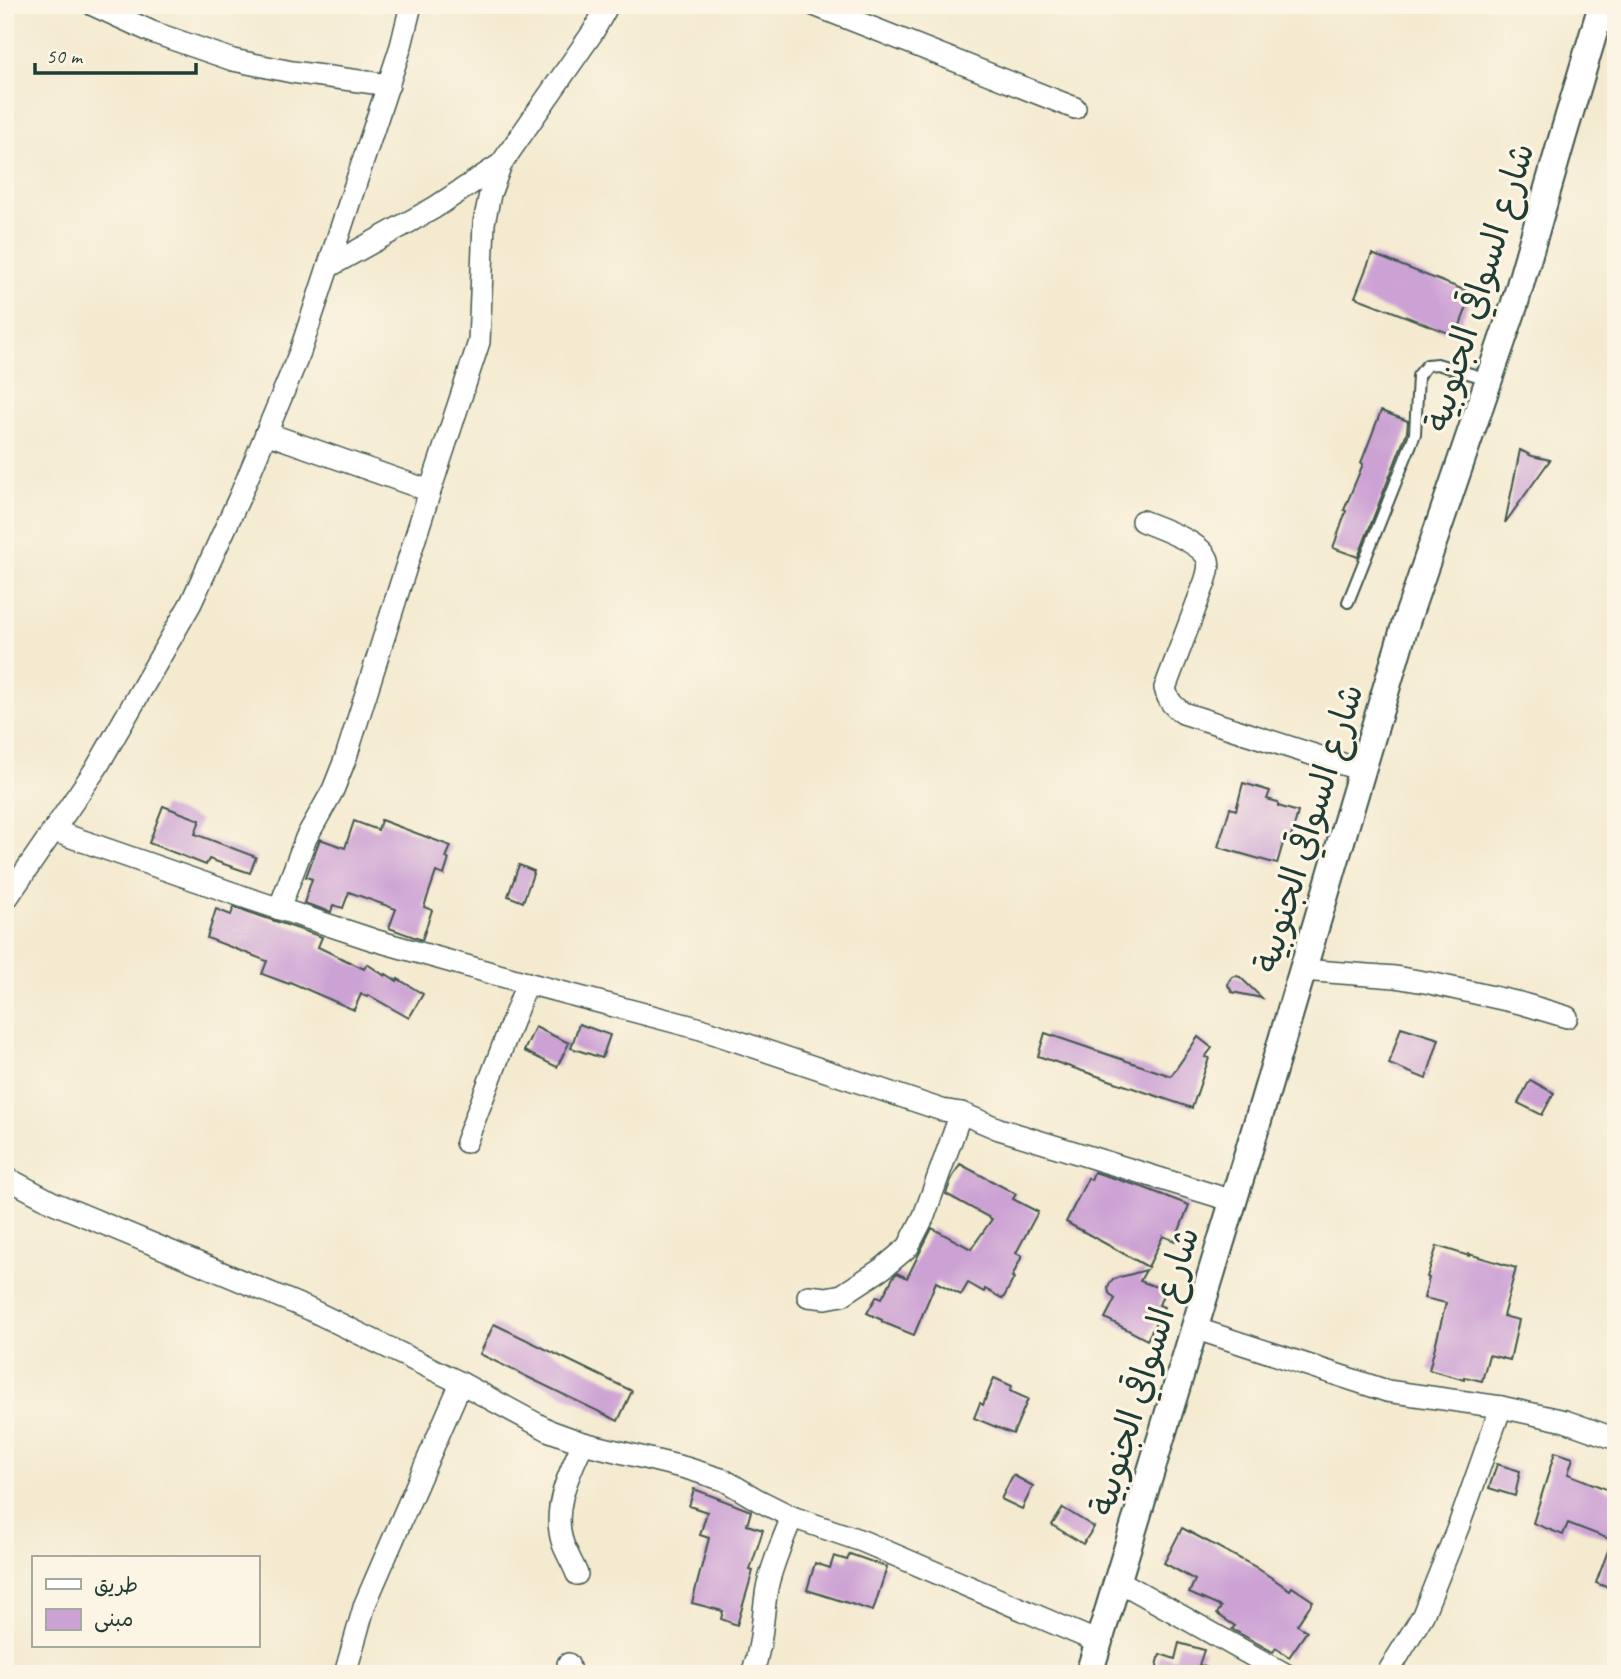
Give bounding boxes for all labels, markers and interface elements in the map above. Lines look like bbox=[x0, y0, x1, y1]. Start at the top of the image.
scale bar bbox=[35, 32, 196, 76]
text: 50 m bbox=[46, 43, 84, 69]
street label: شارع السواقي الجنوبية bbox=[1414, 137, 1547, 438]
street label: شارع السواقي الجنوبية bbox=[1243, 678, 1376, 979]
street label: شارع السواقي الجنوبية bbox=[1079, 1221, 1212, 1522]
legend bbox=[32, 1556, 259, 1648]
text: طريق bbox=[94, 1572, 138, 1598]
text: مبنى bbox=[94, 1606, 133, 1633]

